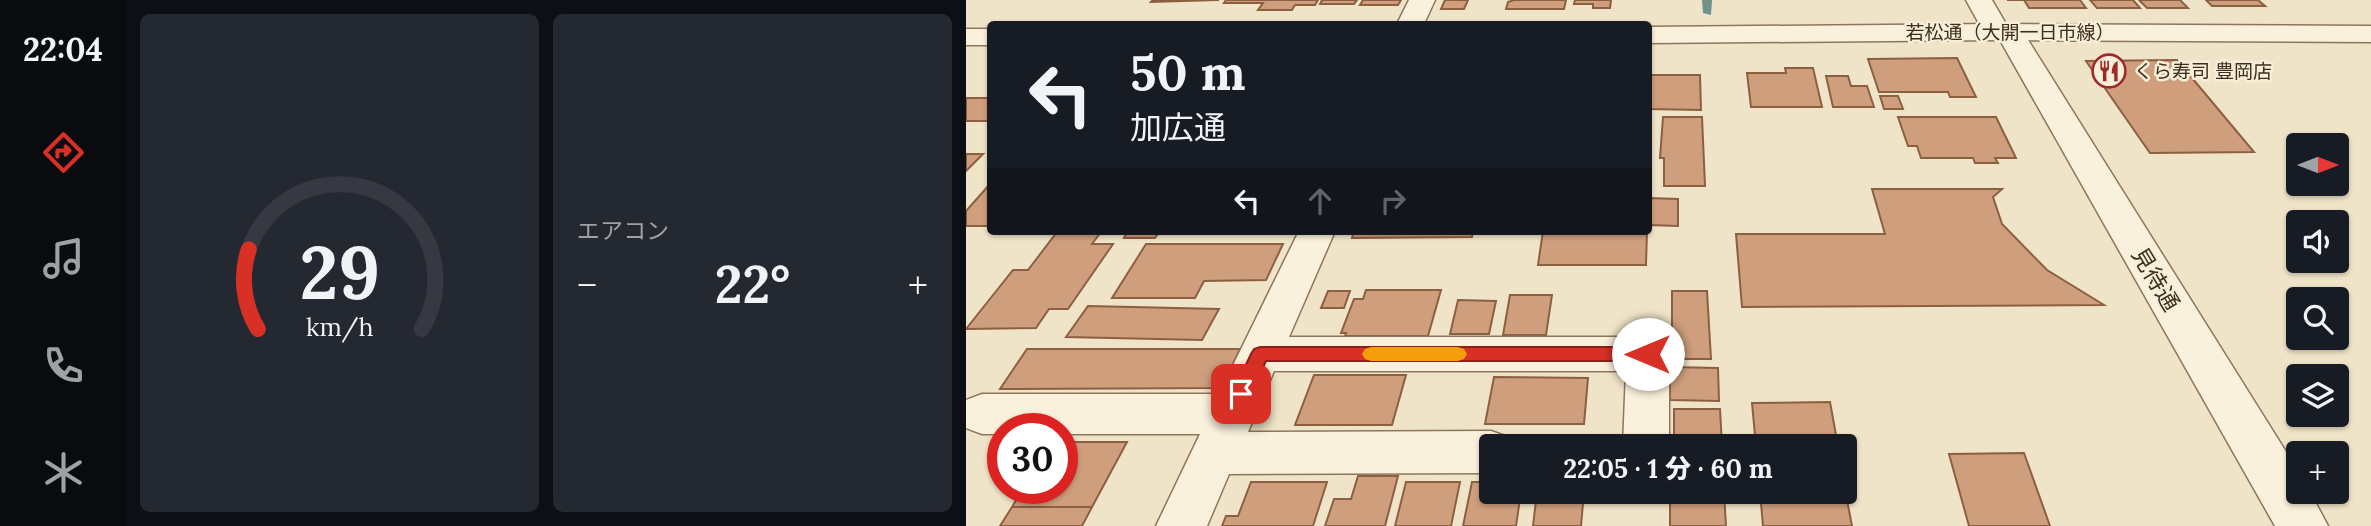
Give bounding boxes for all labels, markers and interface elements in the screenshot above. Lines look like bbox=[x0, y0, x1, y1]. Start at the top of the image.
street label: 若松通（大開一日市線） bbox=[1905, 20, 2115, 44]
text: 22:04 bbox=[23, 29, 103, 70]
text: 50 m bbox=[1130, 41, 1246, 103]
icon: left bbox=[1015, 49, 1106, 140]
restaurant icon: くら寿司 豊岡店 bbox=[2090, 52, 2128, 90]
place label: くら寿司 豊岡店 bbox=[2134, 59, 2272, 83]
text: 加広通 bbox=[1130, 107, 1226, 148]
icon: directions bbox=[39, 128, 88, 177]
north arrow bbox=[2286, 133, 2348, 196]
map controls bbox=[2286, 133, 2349, 504]
icon: left bbox=[1228, 182, 1266, 220]
icon: ahead bbox=[1301, 182, 1339, 220]
icon: right bbox=[1374, 182, 1412, 220]
button: sound bbox=[2286, 210, 2349, 273]
text: エアコン bbox=[577, 216, 669, 245]
text: 29 bbox=[299, 226, 380, 319]
icon: music bbox=[39, 234, 88, 283]
street label: 見待通 bbox=[2126, 242, 2186, 316]
text: 22° bbox=[715, 251, 790, 317]
text: − bbox=[577, 261, 597, 309]
text: + bbox=[908, 261, 928, 309]
button: search bbox=[2286, 287, 2349, 350]
text: km/h bbox=[306, 311, 373, 343]
position arrow bbox=[1611, 317, 1685, 391]
icon: phone bbox=[39, 341, 88, 390]
pin bbox=[1211, 364, 1271, 424]
button: layers bbox=[2286, 364, 2349, 427]
icon: arrive bbox=[1222, 375, 1260, 413]
speed limit sign: 30 bbox=[987, 413, 1078, 504]
button: + bbox=[2286, 441, 2349, 504]
icon: climate bbox=[39, 448, 88, 497]
text: 22:05 · 1 分 · 60 m bbox=[1563, 452, 1773, 485]

